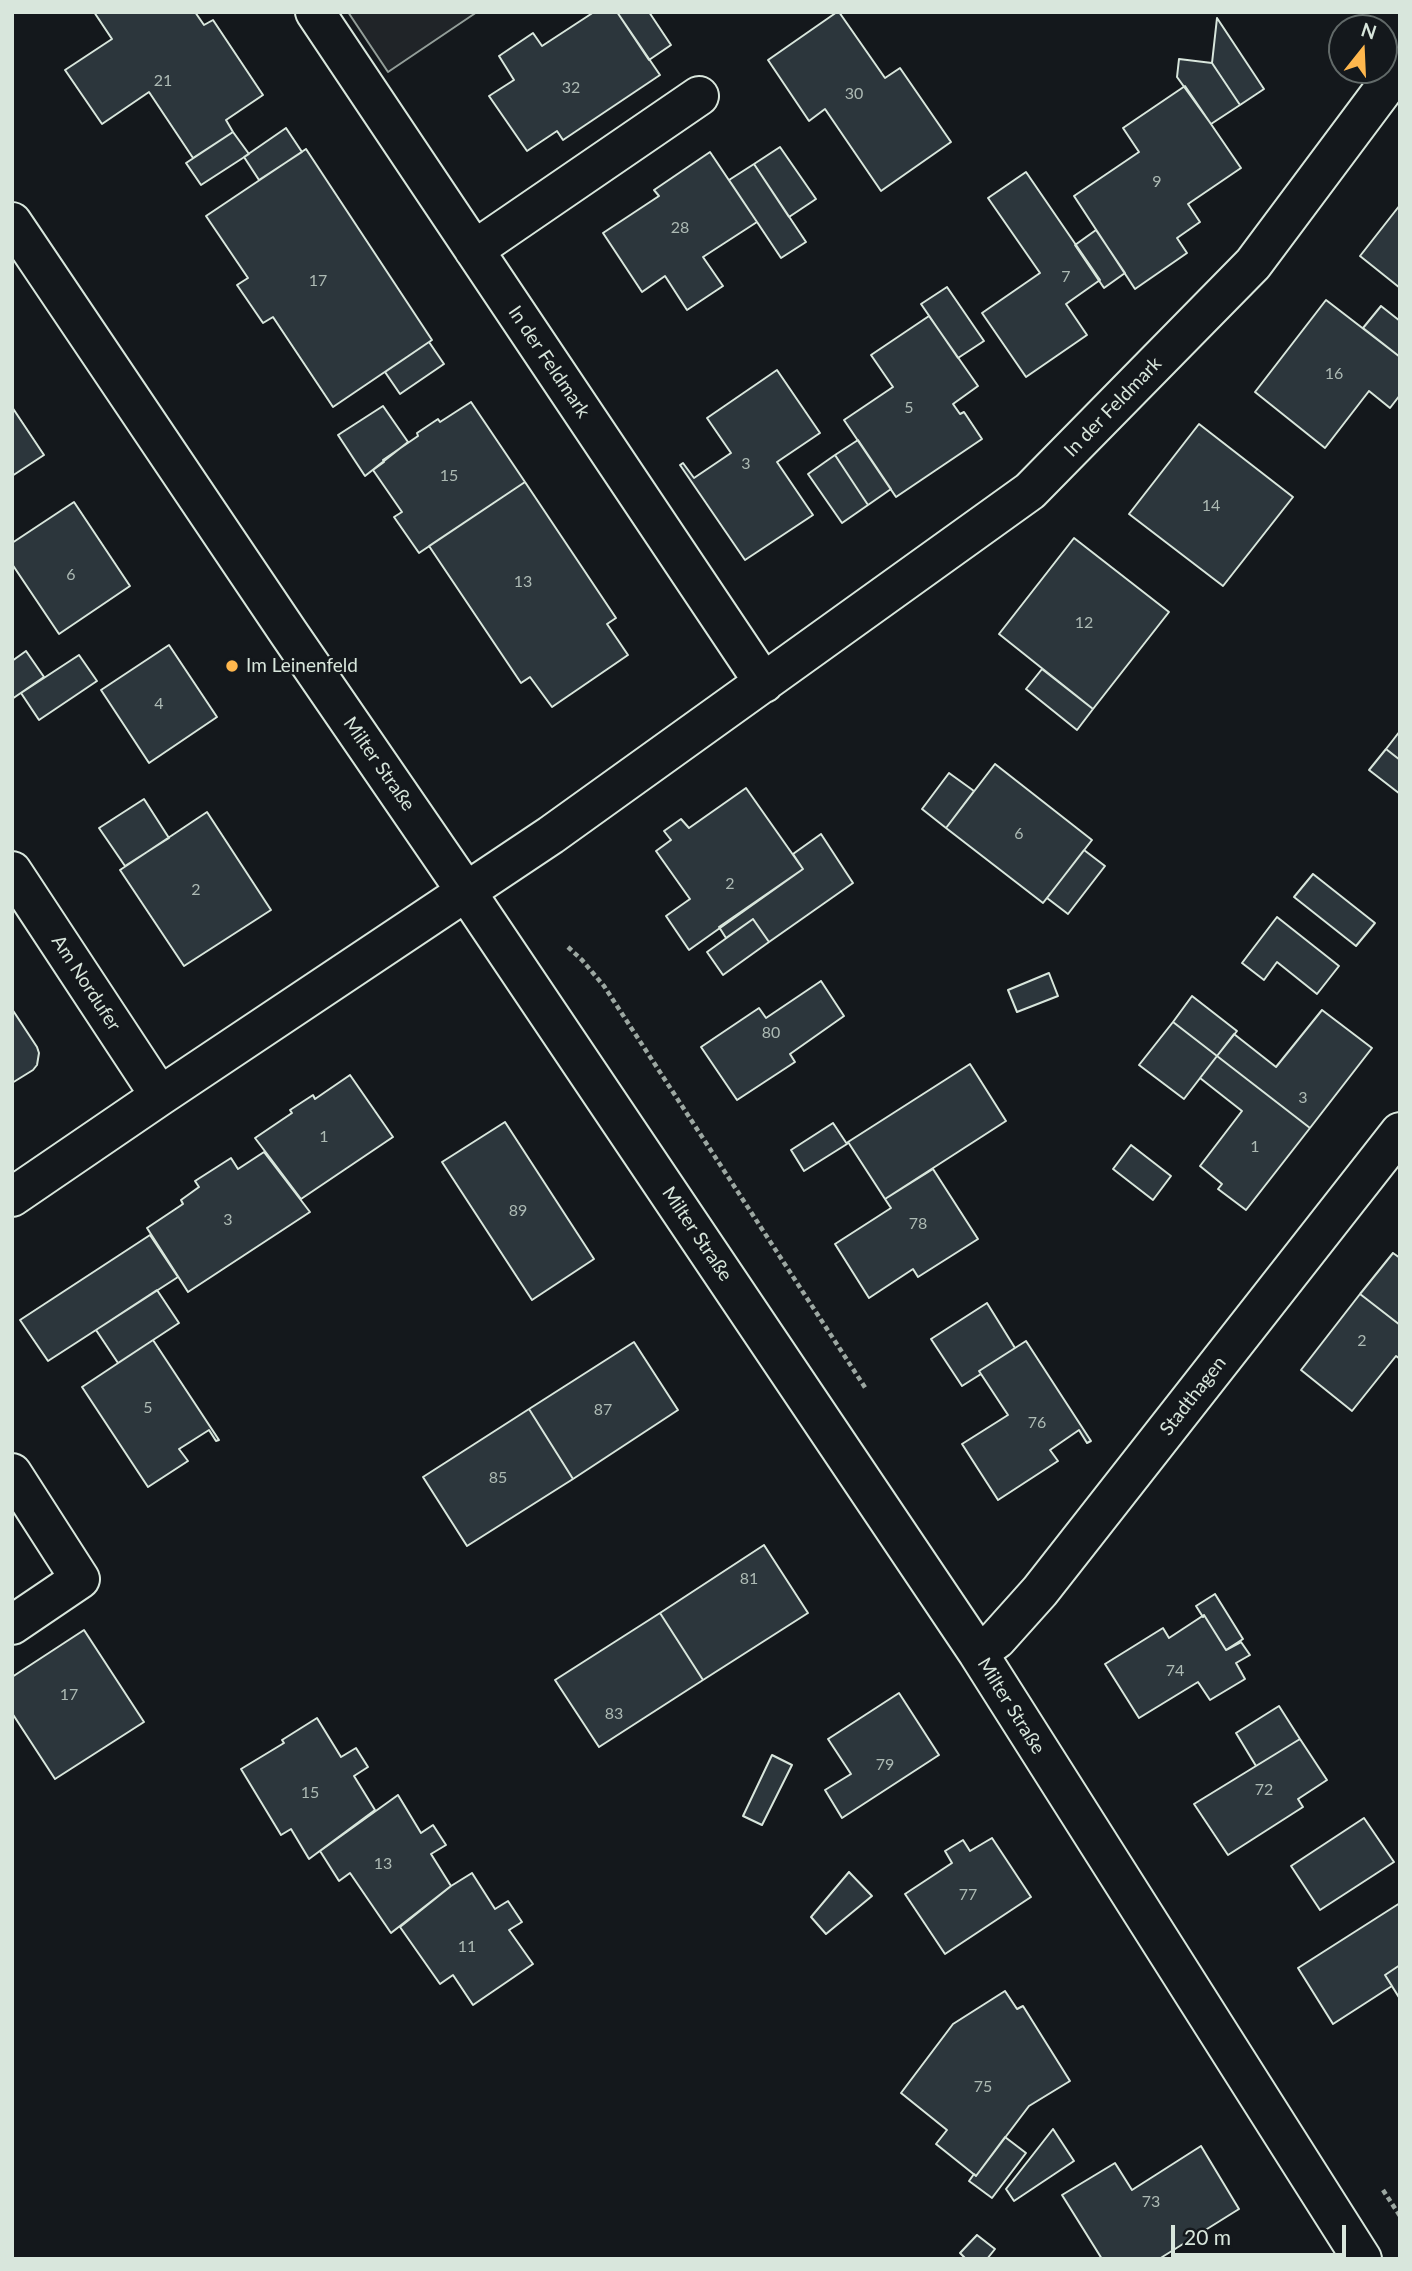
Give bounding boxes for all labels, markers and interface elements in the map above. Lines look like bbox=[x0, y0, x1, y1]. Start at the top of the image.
north arrow bbox=[1328, 14, 1398, 84]
text: N bbox=[1359, 17, 1380, 44]
house number: 21 bbox=[154, 71, 172, 91]
house number: 32 bbox=[562, 78, 580, 98]
house number: 30 bbox=[845, 84, 863, 104]
house number: 9 bbox=[1152, 172, 1162, 192]
house number: 28 bbox=[671, 218, 689, 238]
house number: 7 bbox=[1061, 267, 1071, 287]
house number: 17 bbox=[309, 271, 327, 291]
street label: In der Feldmark bbox=[503, 302, 595, 422]
street label: In der Feldmark bbox=[1060, 352, 1166, 462]
house number: 16 bbox=[1325, 364, 1343, 384]
house number: 5 bbox=[904, 398, 914, 418]
house number: 3 bbox=[741, 454, 751, 474]
house number: 15 bbox=[440, 466, 458, 486]
house number: 14 bbox=[1202, 496, 1220, 516]
house number: 6 bbox=[66, 565, 76, 585]
house number: 13 bbox=[514, 572, 532, 592]
house number: 12 bbox=[1075, 613, 1093, 633]
place label: Im Leinenfeld bbox=[246, 655, 358, 677]
marker: Im Leinenfeld bbox=[224, 658, 240, 674]
house number: 4 bbox=[154, 694, 164, 714]
street label: Milter Straße bbox=[338, 713, 420, 815]
house number: 6 bbox=[1014, 824, 1024, 844]
house number: 2 bbox=[725, 874, 735, 894]
house number: 2 bbox=[191, 880, 201, 900]
street label: Am Nordufer bbox=[47, 931, 125, 1035]
house number: 80 bbox=[762, 1023, 780, 1043]
house number: 3 bbox=[1298, 1088, 1308, 1108]
house number: 1 bbox=[319, 1127, 329, 1147]
house number: 1 bbox=[1250, 1137, 1260, 1157]
street label: Milter Straße bbox=[657, 1182, 737, 1286]
house number: 89 bbox=[509, 1201, 527, 1221]
house number: 3 bbox=[223, 1210, 233, 1230]
house number: 78 bbox=[909, 1214, 927, 1234]
house number: 2 bbox=[1357, 1331, 1367, 1351]
street label: Stadthagen bbox=[1155, 1352, 1231, 1440]
house number: 5 bbox=[143, 1398, 153, 1418]
house number: 87 bbox=[594, 1400, 612, 1420]
house number: 76 bbox=[1028, 1413, 1046, 1433]
house number: 85 bbox=[489, 1468, 507, 1488]
house number: 81 bbox=[740, 1569, 758, 1589]
street label: Milter Straße bbox=[972, 1654, 1050, 1758]
house number: 74 bbox=[1166, 1661, 1184, 1681]
house number: 17 bbox=[60, 1685, 78, 1705]
house number: 83 bbox=[605, 1704, 623, 1724]
house number: 79 bbox=[876, 1755, 894, 1775]
house number: 72 bbox=[1255, 1780, 1273, 1800]
house number: 15 bbox=[301, 1783, 319, 1803]
house number: 13 bbox=[374, 1854, 392, 1874]
house number: 77 bbox=[959, 1885, 977, 1905]
house number: 11 bbox=[458, 1937, 476, 1957]
house number: 75 bbox=[974, 2077, 992, 2097]
house number: 73 bbox=[1142, 2192, 1160, 2212]
scale bar bbox=[1174, 2212, 1349, 2256]
text: 20 m bbox=[1184, 2224, 1231, 2249]

